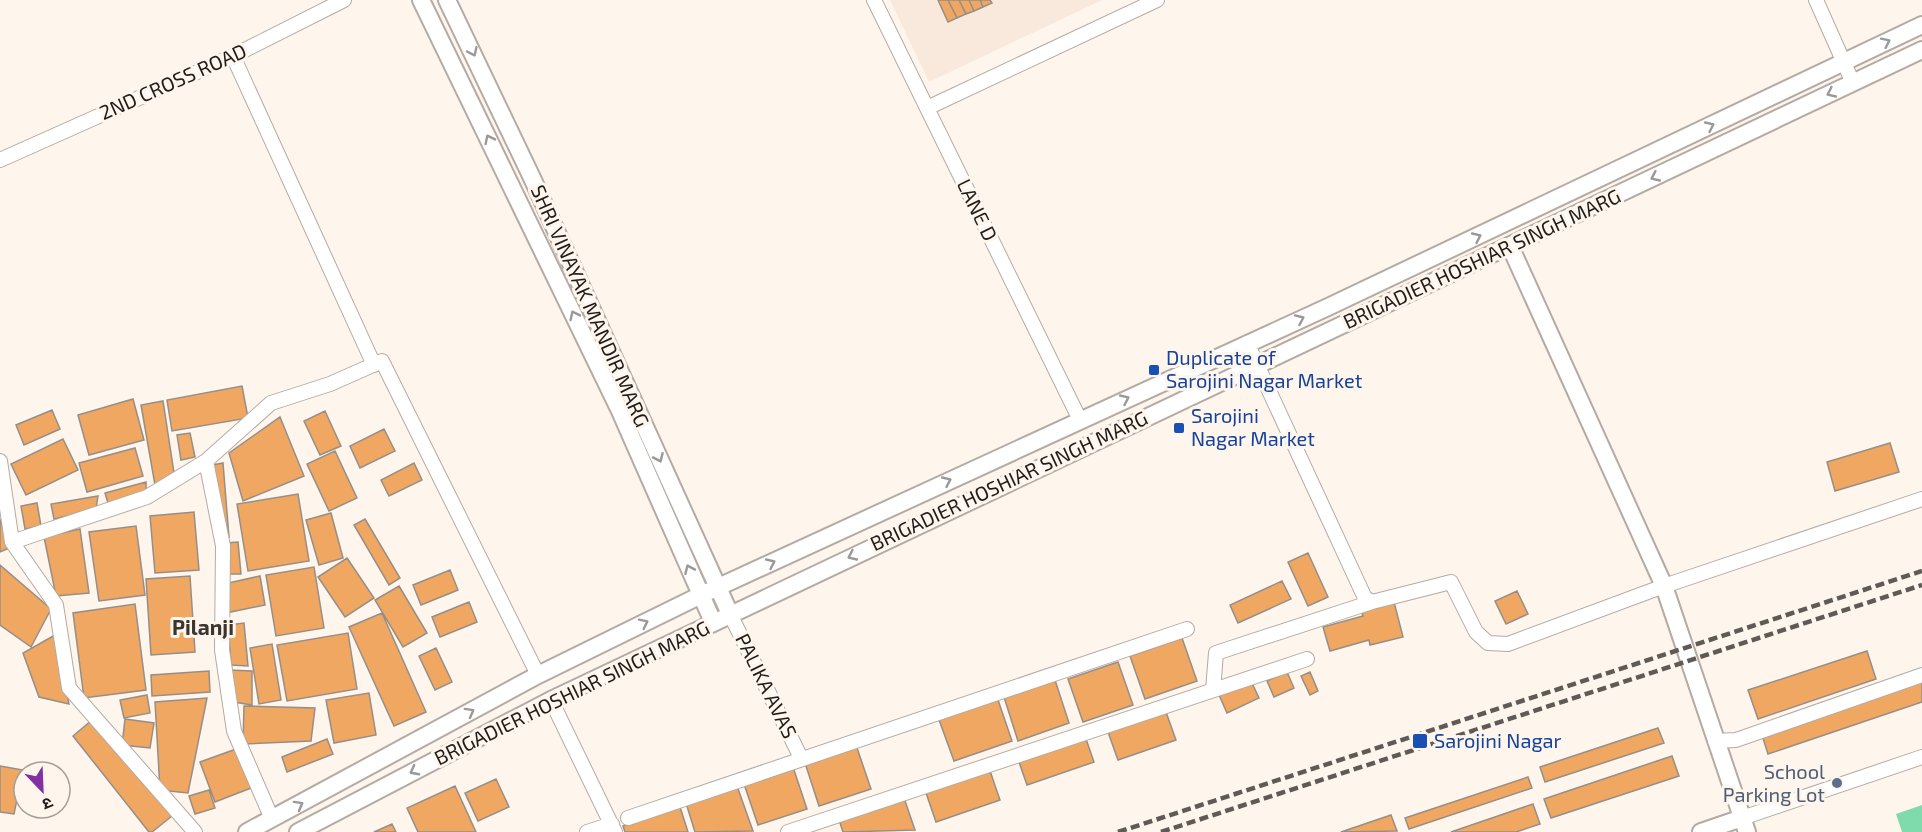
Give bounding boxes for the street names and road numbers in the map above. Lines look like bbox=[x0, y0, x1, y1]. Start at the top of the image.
street label: 2ND CROSS ROAD bbox=[95, 38, 250, 124]
street label: LANE D bbox=[953, 175, 1003, 244]
street label: SHRI VINAYAK MANDIR MARG bbox=[527, 181, 655, 430]
street label: BRIGADIER HOSHIAR SINGH MARG bbox=[1339, 183, 1624, 333]
street label: BRIGADIER HOSHIAR SINGH MARG bbox=[866, 405, 1151, 555]
street label: BRIGADIER HOSHIAR SINGH MARG bbox=[430, 615, 713, 769]
street label: PALIKA AVAS bbox=[731, 629, 803, 742]

